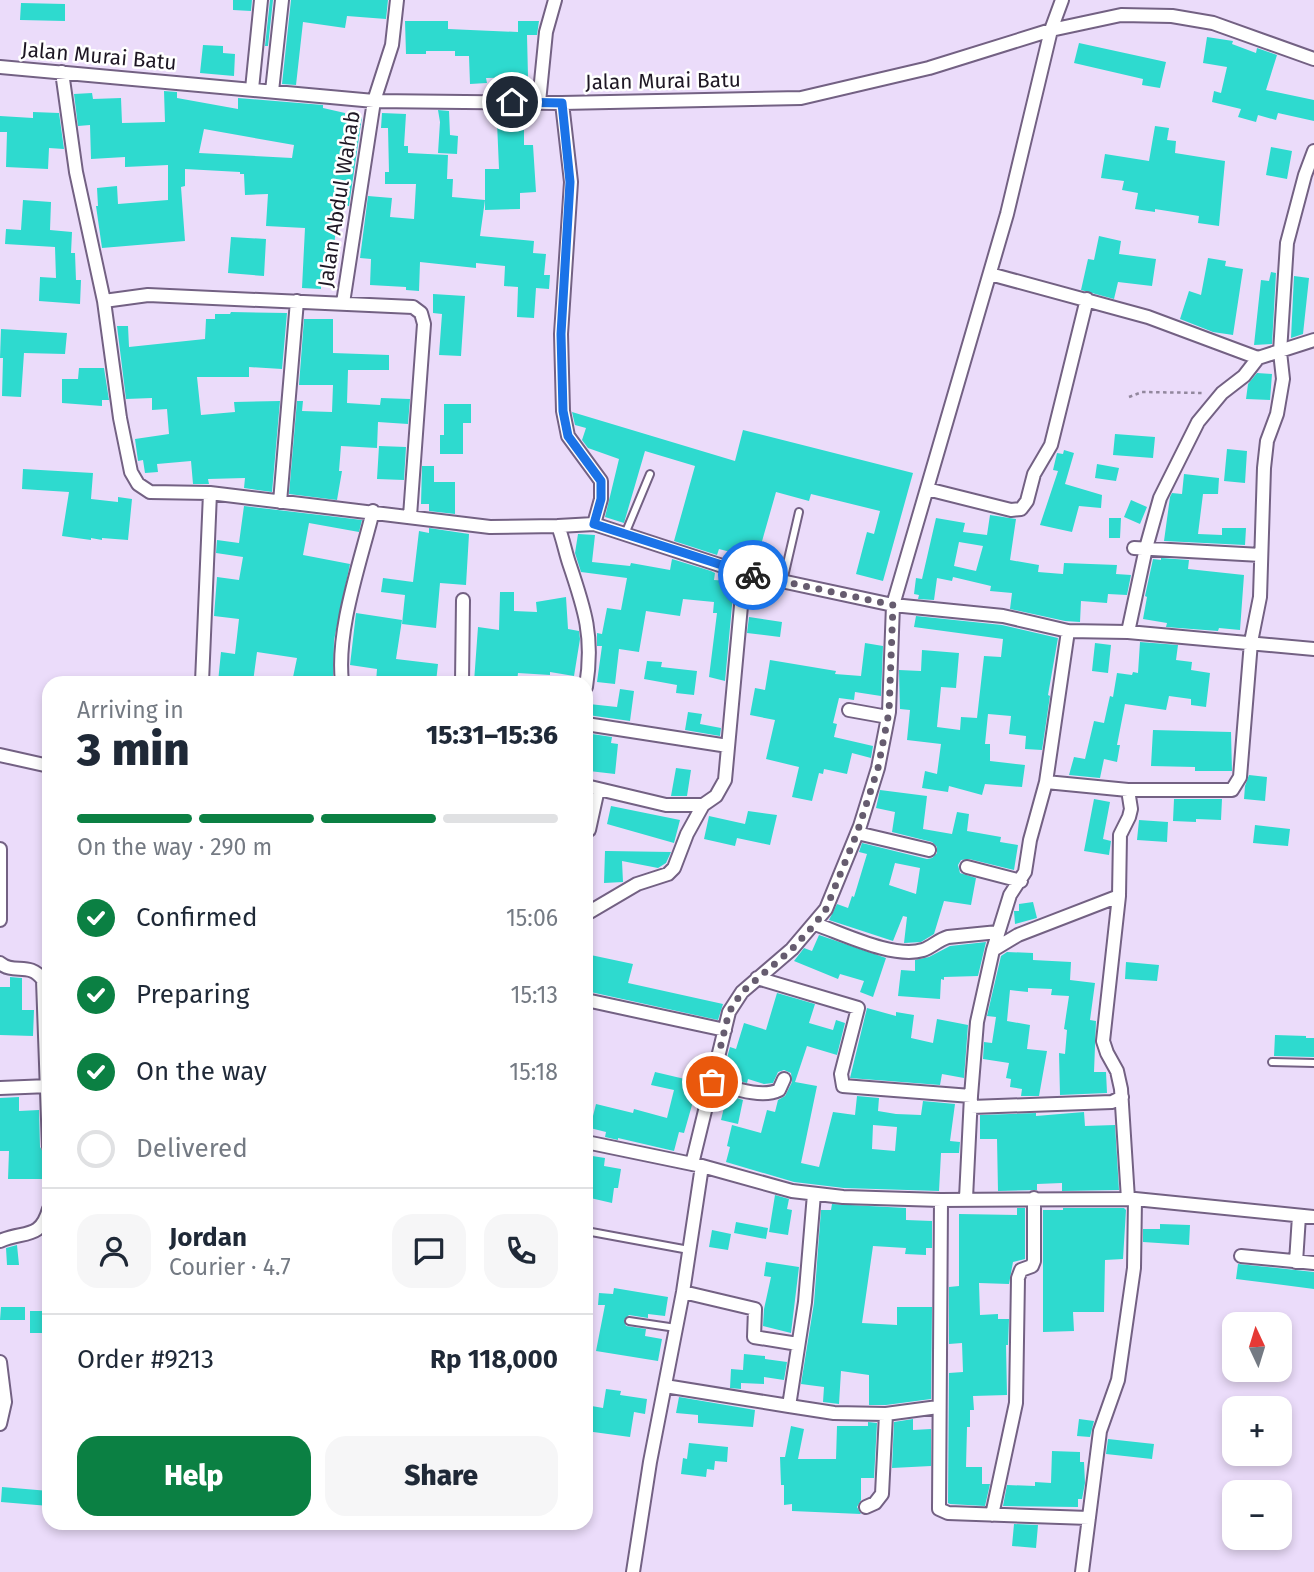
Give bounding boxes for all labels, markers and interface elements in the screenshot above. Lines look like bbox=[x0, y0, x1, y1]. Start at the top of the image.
street label: Jalan Murai Batu bbox=[20, 36, 178, 76]
street label: Jalan Murai Batu bbox=[585, 67, 741, 95]
pin bbox=[482, 72, 542, 132]
icon: home bbox=[493, 83, 531, 121]
street label: Jalan Abdul Wahab bbox=[312, 109, 366, 289]
courier bbox=[718, 540, 788, 610]
icon: bike bbox=[734, 556, 772, 594]
text: Arriving in bbox=[77, 696, 184, 724]
text: 15:31–15:36 bbox=[426, 720, 558, 751]
text: 3 min bbox=[77, 722, 190, 777]
text: On the way · 290 m bbox=[77, 833, 272, 861]
icon: check bbox=[77, 899, 115, 937]
text: Confirmed bbox=[136, 902, 257, 933]
text: 15:06 bbox=[506, 904, 558, 932]
icon: check bbox=[77, 976, 115, 1014]
text: Preparing bbox=[136, 979, 249, 1010]
text: 15:13 bbox=[510, 981, 558, 1009]
pin bbox=[682, 1052, 742, 1112]
icon: check bbox=[77, 1053, 115, 1091]
text: On the way bbox=[136, 1056, 267, 1087]
text: 15:18 bbox=[509, 1058, 558, 1086]
icon: bag bbox=[693, 1063, 731, 1101]
text: Delivered bbox=[136, 1133, 248, 1164]
button: person bbox=[77, 1214, 151, 1288]
button: chat bbox=[392, 1214, 466, 1288]
button: phone bbox=[484, 1214, 558, 1288]
text: Jordan bbox=[169, 1222, 247, 1253]
text: Courier · 4.7 bbox=[169, 1253, 291, 1281]
north arrow bbox=[1222, 1312, 1292, 1382]
map controls bbox=[1222, 1312, 1292, 1550]
text: Order #9213 bbox=[77, 1344, 214, 1375]
text: Rp 118,000 bbox=[430, 1344, 558, 1375]
button: + bbox=[1222, 1396, 1292, 1466]
button: Help bbox=[77, 1436, 311, 1516]
button: Share bbox=[325, 1436, 558, 1516]
button: − bbox=[1222, 1480, 1292, 1550]

